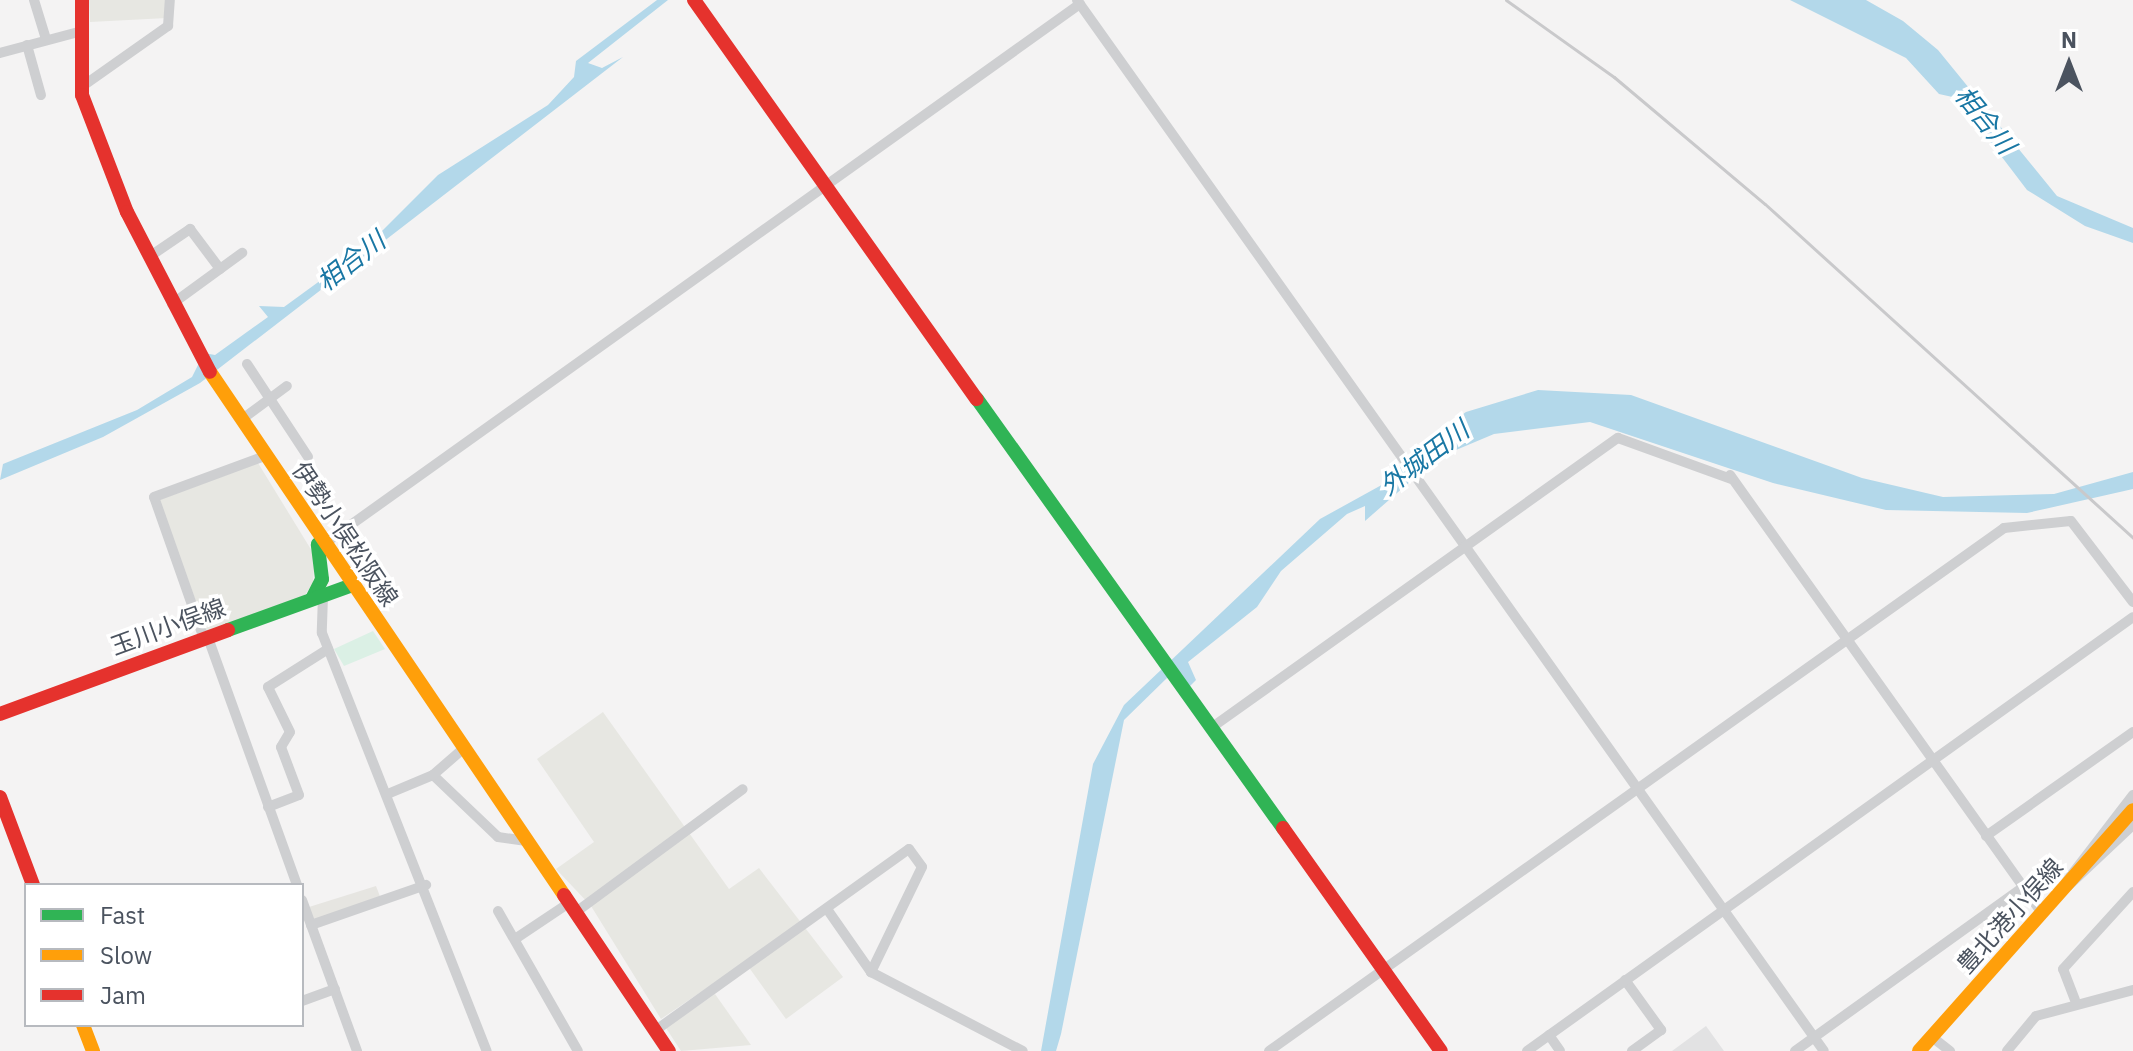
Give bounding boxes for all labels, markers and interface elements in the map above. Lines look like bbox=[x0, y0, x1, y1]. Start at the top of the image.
north arrow bbox=[2029, 24, 2109, 104]
text: N bbox=[2061, 25, 2077, 54]
water label: 相合川 bbox=[1948, 80, 2022, 160]
water label: 相合川 bbox=[311, 225, 391, 297]
water label: 外城田川 bbox=[1373, 414, 1475, 502]
street label: 伊勢小俣松阪線 bbox=[286, 456, 404, 612]
street label: 玉川小俣線 bbox=[107, 593, 229, 661]
street label: 豊北港小俣線 bbox=[1951, 853, 2069, 979]
legend bbox=[24, 883, 304, 1027]
text: Fast bbox=[100, 899, 145, 931]
text: Slow bbox=[100, 939, 152, 971]
text: Jam bbox=[100, 979, 146, 1011]

